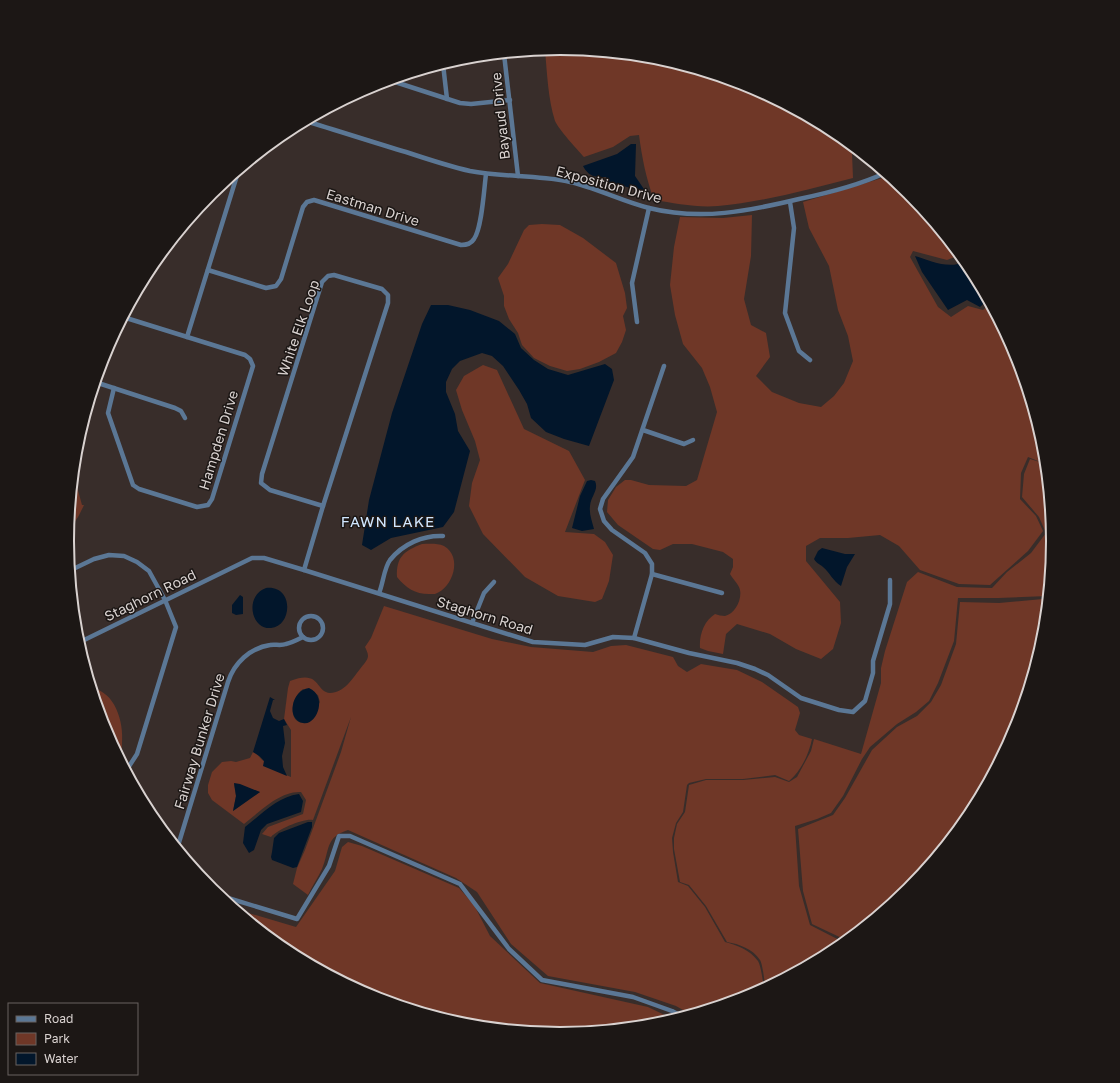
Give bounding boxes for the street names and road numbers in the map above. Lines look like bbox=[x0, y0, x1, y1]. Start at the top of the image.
street label: Bayaud Drive bbox=[487, 72, 513, 160]
street label: Exposition Drive bbox=[554, 162, 664, 206]
street label: Eastman Drive bbox=[324, 185, 422, 229]
street label: White Elk Loop bbox=[274, 278, 322, 378]
street label: Hampden Drive bbox=[195, 388, 241, 492]
street label: Staghorn Road bbox=[101, 566, 199, 624]
street label: Staghorn Road bbox=[435, 592, 535, 638]
street label: Fairway Bunker Drive bbox=[170, 671, 228, 811]

